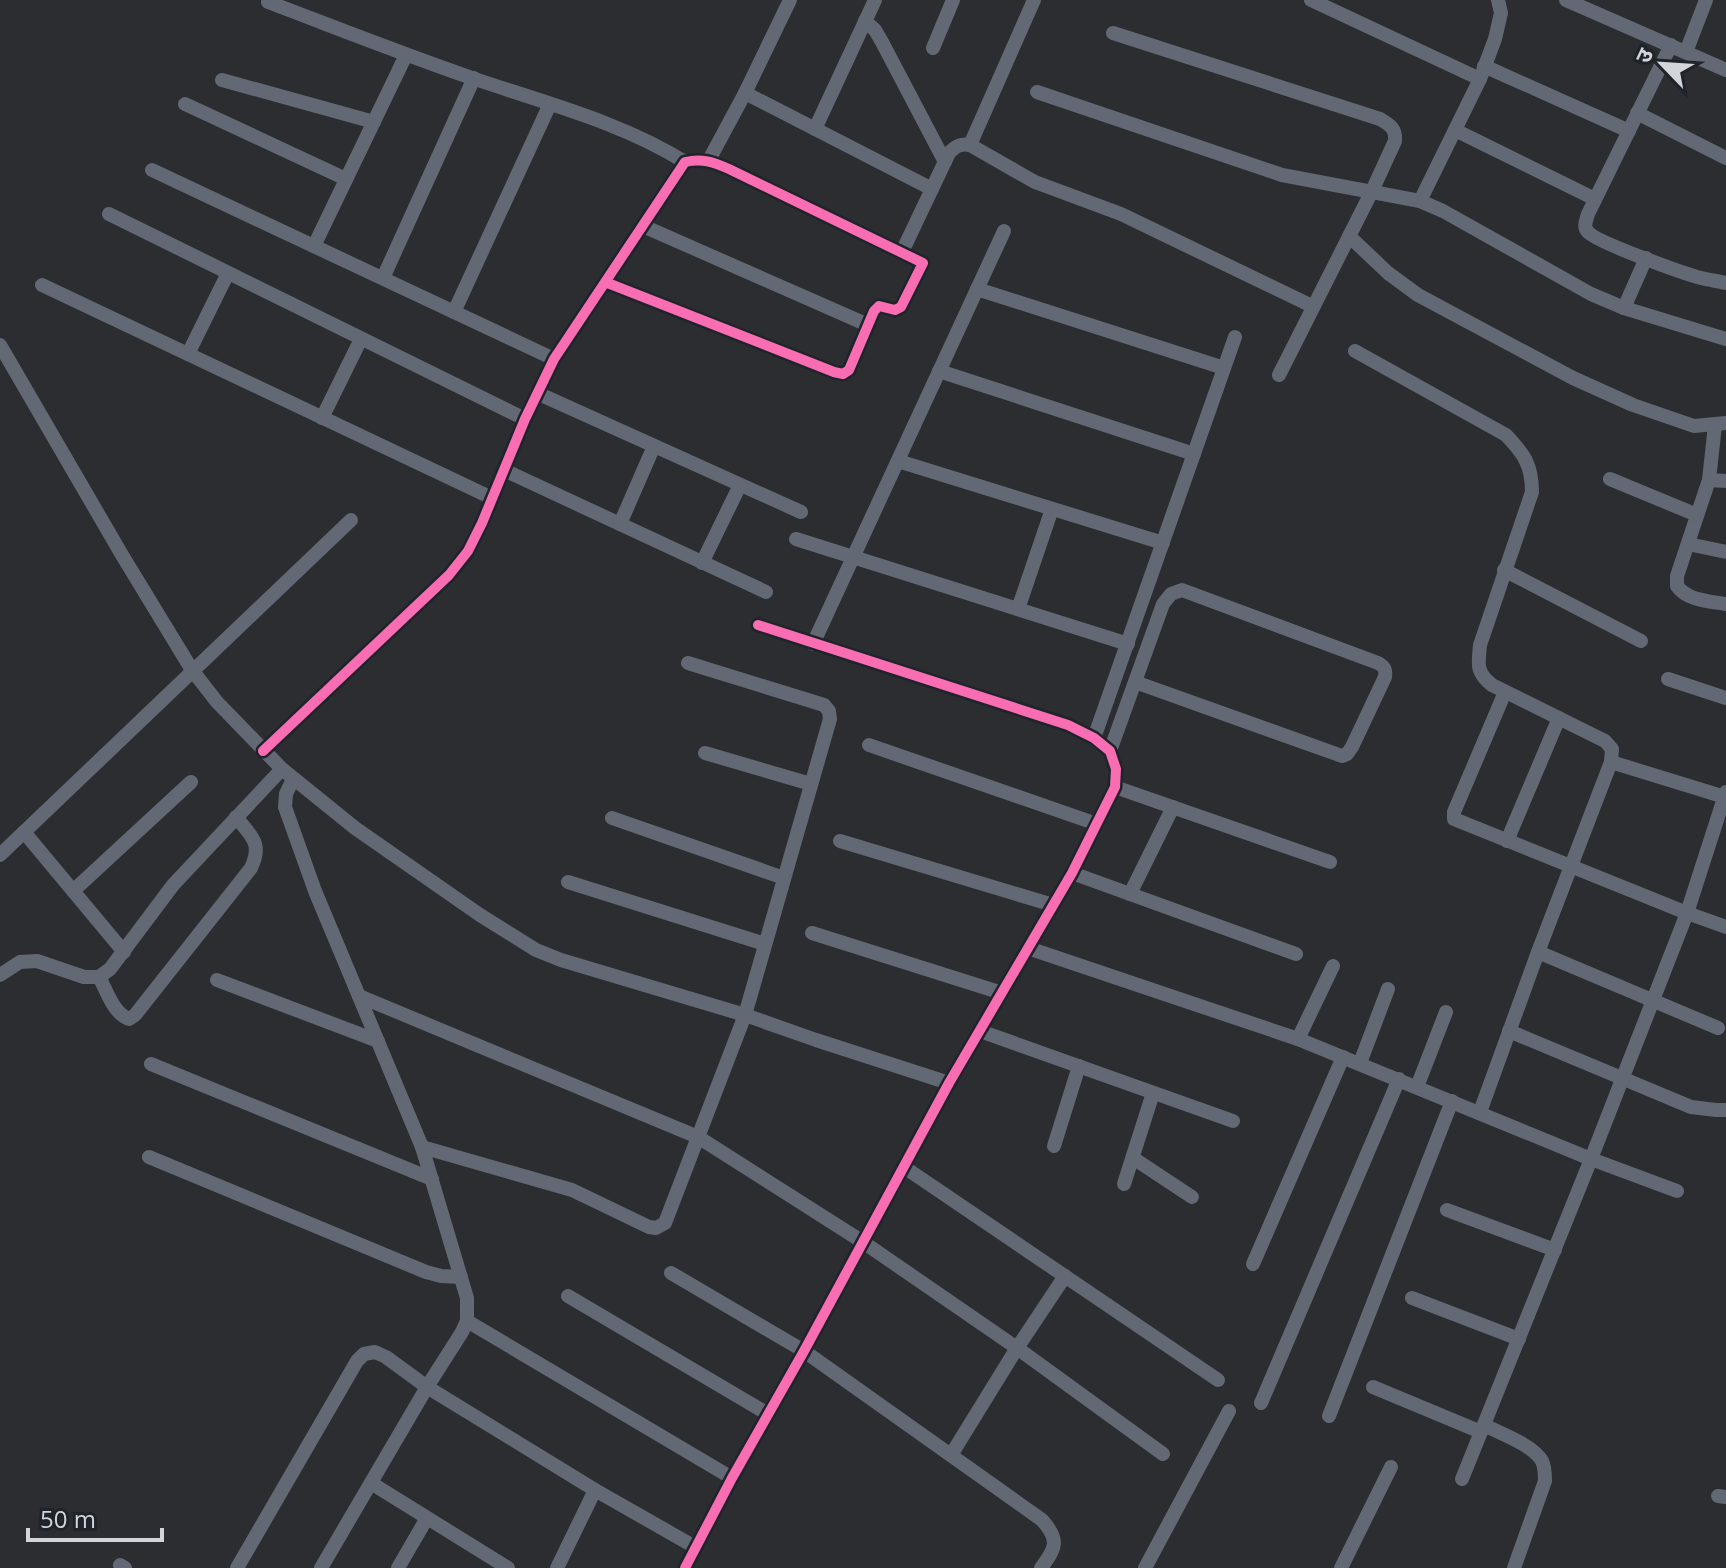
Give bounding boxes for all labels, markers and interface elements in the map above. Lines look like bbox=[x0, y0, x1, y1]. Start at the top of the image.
north arrow bbox=[1622, 24, 1702, 104]
text: उ bbox=[1627, 42, 1660, 67]
scale bar bbox=[28, 1492, 162, 1542]
text: 50 m bbox=[40, 1502, 96, 1535]

